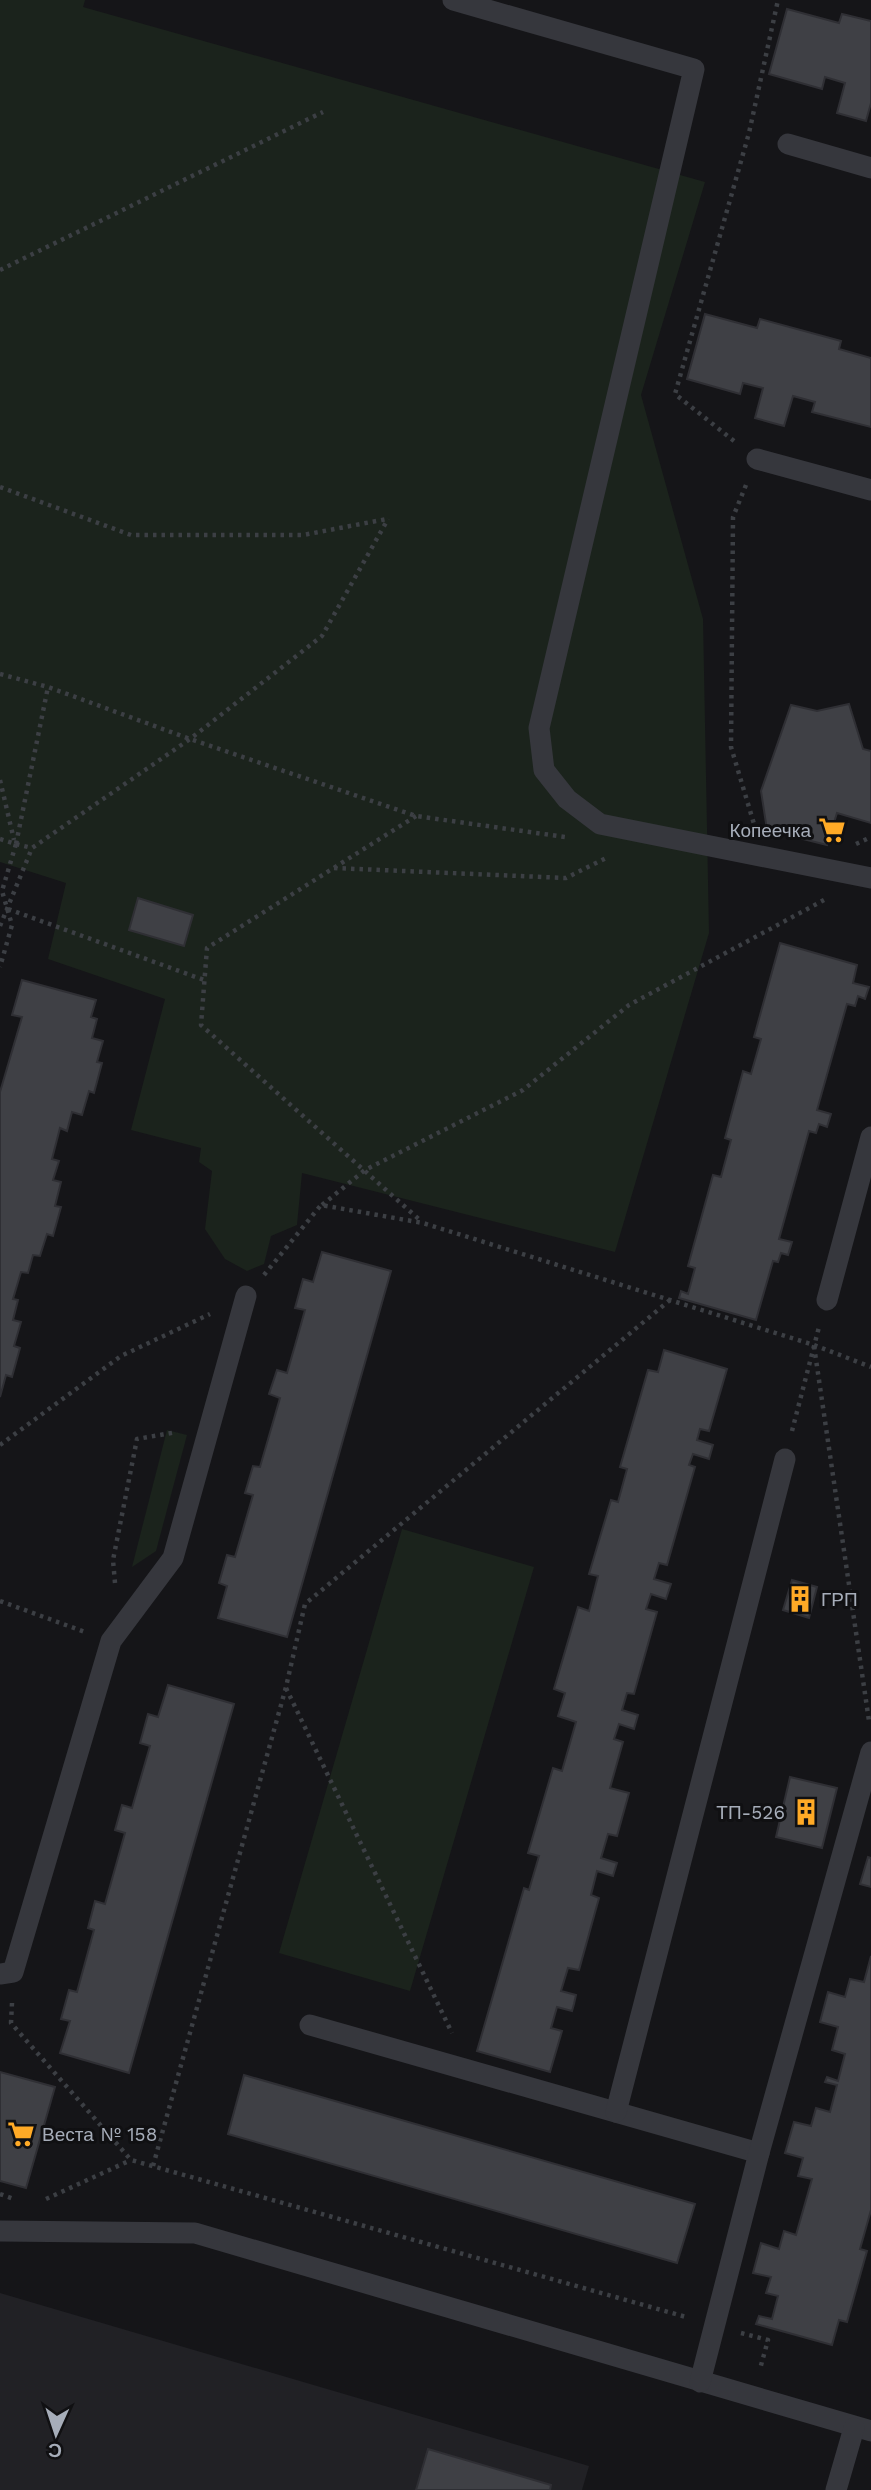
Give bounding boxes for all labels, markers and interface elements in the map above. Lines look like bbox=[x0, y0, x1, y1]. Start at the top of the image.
supermarket icon: Копеечка bbox=[817, 815, 847, 845]
place label: Копеечка bbox=[729, 819, 811, 842]
building icon: ГРП bbox=[785, 1584, 815, 1614]
place label: ГРП bbox=[821, 1588, 858, 1611]
building icon: ТП-526 bbox=[791, 1797, 821, 1827]
place label: ТП-526 bbox=[716, 1801, 785, 1824]
supermarket icon: Веста № 158 bbox=[6, 2119, 36, 2149]
place label: Веста № 158 bbox=[42, 2123, 157, 2146]
north arrow bbox=[21, 2399, 91, 2469]
text: С bbox=[47, 2439, 63, 2462]

